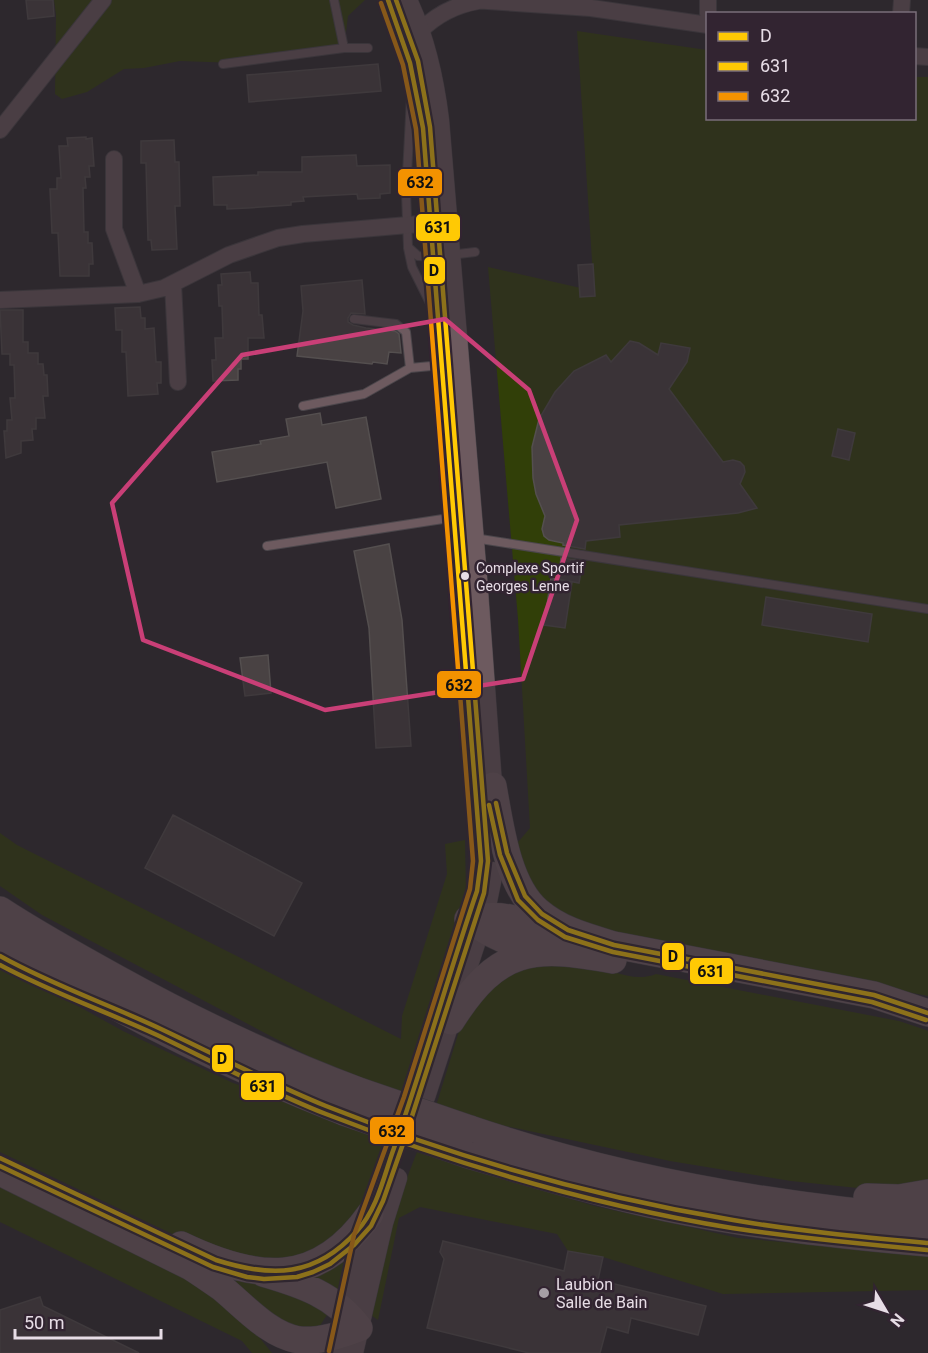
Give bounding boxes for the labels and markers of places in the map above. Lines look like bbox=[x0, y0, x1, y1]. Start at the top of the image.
place label: Complexe Sportif Georges Lenne bbox=[476, 560, 584, 594]
marker: Complexe Sportif Georges Lenne bbox=[459, 570, 471, 582]
place label: Laubion Salle de Bain bbox=[556, 1275, 647, 1312]
marker: Laubion Salle de Bain bbox=[537, 1286, 551, 1300]

